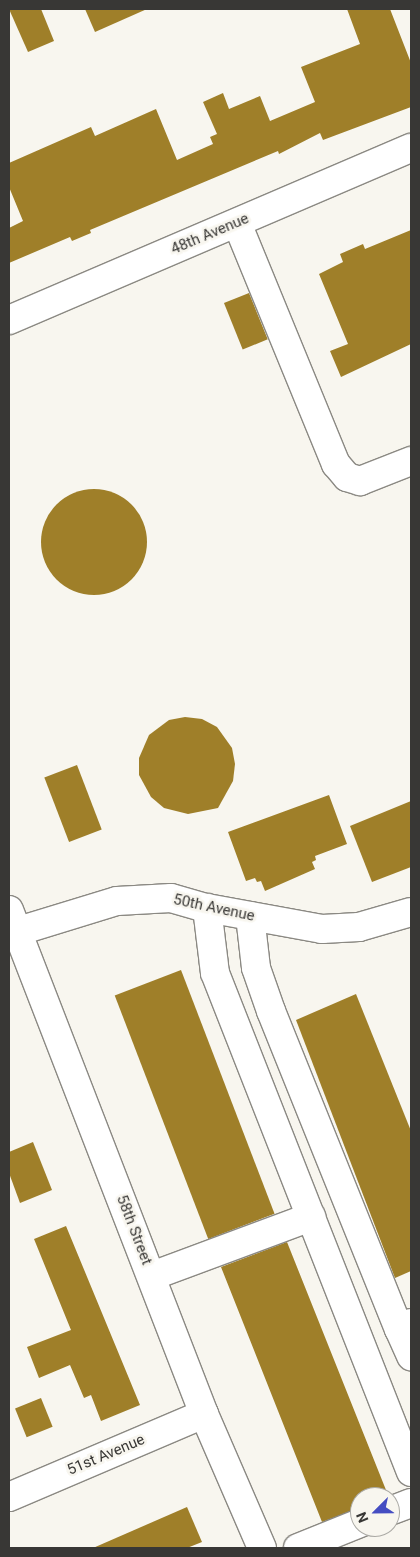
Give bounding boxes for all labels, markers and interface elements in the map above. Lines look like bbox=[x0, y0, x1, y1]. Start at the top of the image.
street label: 48th Avenue bbox=[168, 210, 252, 258]
street label: 50th Avenue bbox=[172, 891, 256, 925]
street label: 58th Street bbox=[112, 1193, 156, 1267]
street label: 51st Avenue bbox=[65, 1431, 147, 1479]
north arrow bbox=[350, 1487, 400, 1537]
text: N bbox=[353, 1510, 371, 1525]

